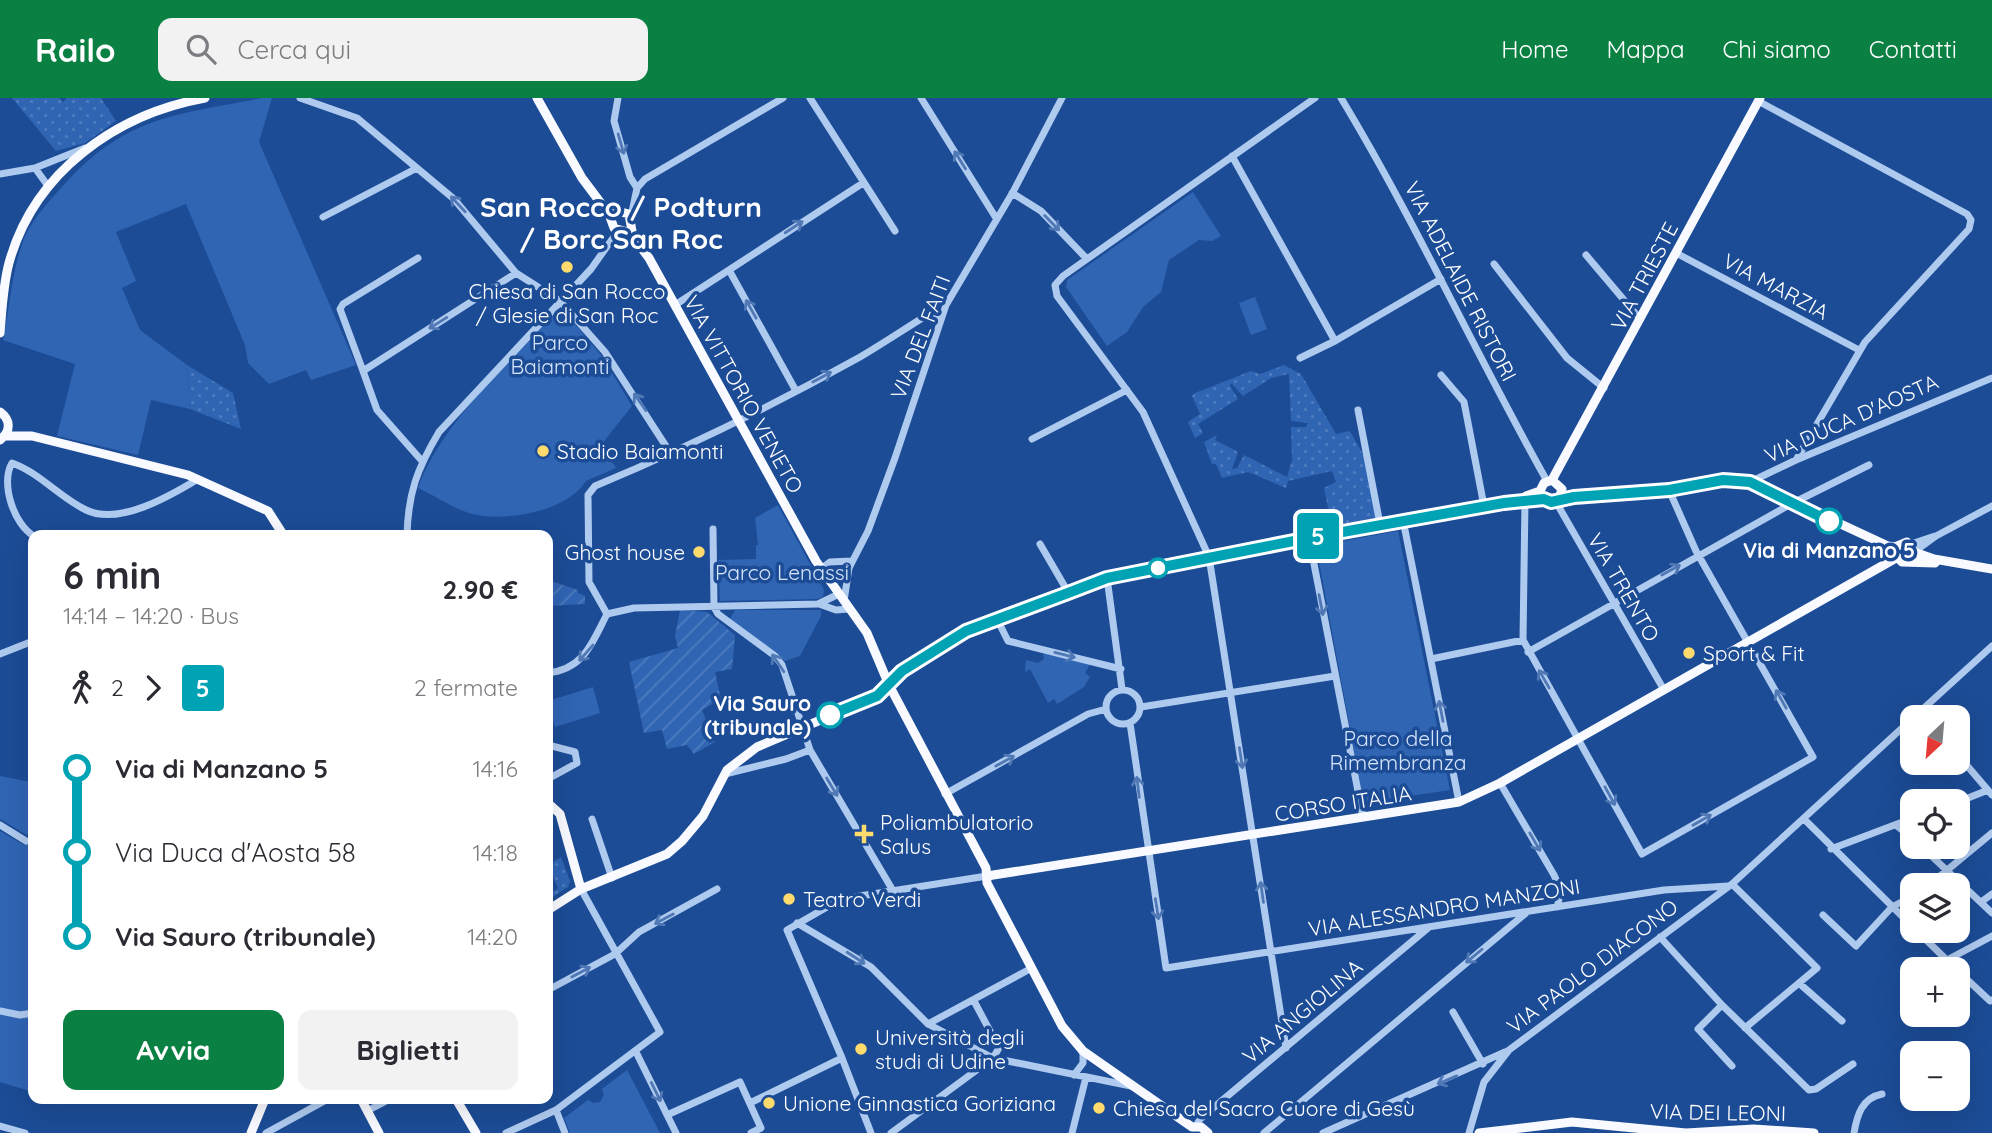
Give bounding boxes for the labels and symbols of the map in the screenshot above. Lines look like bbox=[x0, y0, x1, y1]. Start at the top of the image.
one-way arrow bbox=[615, 133, 628, 155]
one-way arrow bbox=[952, 151, 966, 171]
street label: VIA ADELAIDE RISTORI bbox=[1399, 177, 1523, 385]
district label: San Rocco / Podturn / Borc San Roc bbox=[480, 189, 762, 256]
one-way arrow bbox=[450, 196, 467, 213]
one-way arrow bbox=[1044, 214, 1061, 231]
street label: VIA TRIESTE bbox=[1605, 217, 1683, 335]
one-way arrow bbox=[784, 220, 804, 234]
street label: VIA MARZIA bbox=[1719, 247, 1833, 325]
marker: Chiesa di San Rocco / Glesie di San Roc bbox=[559, 259, 575, 275]
street label: VIA DEL FAITI bbox=[884, 271, 956, 403]
place label: Chiesa di San Rocco / Glesie di San Roc bbox=[469, 278, 665, 328]
street label: VIA VITTORIO VENETO bbox=[679, 291, 809, 497]
one-way arrow bbox=[744, 300, 758, 320]
one-way arrow bbox=[429, 315, 448, 330]
park label: Parco Baiamonti bbox=[510, 329, 610, 379]
street label: VIA DUCA D'AOSTA bbox=[1760, 368, 1942, 468]
one-way arrow bbox=[811, 370, 832, 383]
one-way arrow bbox=[632, 393, 646, 413]
place label: Stadio Baiamonti bbox=[557, 438, 724, 464]
marker: Stadio Baiamonti bbox=[535, 443, 551, 459]
marker: Via di Manzano 5 bbox=[1816, 508, 1842, 534]
line badge: 5 bbox=[1295, 513, 1341, 559]
street label: VIA TRENTO bbox=[1583, 528, 1665, 646]
place label: Via di Manzano 5 bbox=[1743, 537, 1915, 563]
place label: Ghost house bbox=[565, 539, 685, 565]
marker: Ghost house bbox=[691, 544, 707, 560]
unlabelled marker bbox=[1148, 558, 1168, 578]
park label: Parco Lenassi bbox=[715, 559, 849, 585]
one-way arrow bbox=[1661, 563, 1681, 577]
one-way arrow bbox=[1315, 593, 1328, 616]
place label: Sport & Fit bbox=[1703, 640, 1805, 666]
one-way arrow bbox=[578, 644, 594, 662]
marker: Sport & Fit bbox=[1681, 645, 1697, 661]
one-way arrow bbox=[1053, 649, 1076, 662]
one-way arrow bbox=[770, 654, 785, 673]
one-way arrow bbox=[1537, 670, 1551, 690]
one-way arrow bbox=[1774, 689, 1787, 710]
place label: Via Sauro (tribunale) bbox=[704, 690, 811, 740]
one-way arrow bbox=[1433, 700, 1447, 723]
marker: Via Sauro (tribunale) bbox=[817, 702, 843, 728]
north arrow bbox=[1900, 705, 1970, 775]
park label: Parco della Rimembranza bbox=[1330, 725, 1466, 775]
one-way arrow bbox=[1235, 746, 1248, 769]
one-way arrow bbox=[994, 754, 1014, 768]
one-way arrow bbox=[825, 776, 839, 796]
one-way arrow bbox=[1132, 776, 1145, 798]
street label: CORSO ITALIA bbox=[1273, 779, 1413, 827]
one-way arrow bbox=[1604, 785, 1617, 806]
place label: Poliambulatorio Salus bbox=[880, 809, 1033, 859]
one-way arrow bbox=[1691, 813, 1711, 827]
marker: Poliambulatorio Salus bbox=[854, 824, 874, 844]
one-way arrow bbox=[1528, 831, 1542, 851]
street label: VIA ALESSANDRO MANZONI bbox=[1306, 873, 1582, 941]
one-way arrow bbox=[1255, 882, 1268, 904]
place label: Teatro Verdi bbox=[803, 886, 921, 912]
marker: Teatro Verdi bbox=[781, 891, 797, 907]
street label: VIA PAOLO DIACONO bbox=[1501, 893, 1683, 1039]
one-way arrow bbox=[1151, 897, 1164, 920]
one-way arrow bbox=[655, 912, 675, 926]
one-way arrow bbox=[1466, 948, 1484, 964]
one-way arrow bbox=[845, 951, 865, 965]
street label: VIA ANGIOLINA bbox=[1237, 953, 1367, 1069]
one-way arrow bbox=[571, 964, 591, 978]
place label: Università degli studi di Udine bbox=[875, 1024, 1024, 1074]
marker: Università degli studi di Udine bbox=[853, 1041, 869, 1057]
one-way arrow bbox=[1437, 1074, 1459, 1087]
one-way arrow bbox=[649, 1081, 663, 1102]
place label: Unione Ginnastica Goriziana bbox=[783, 1090, 1056, 1116]
marker: Unione Ginnastica Goriziana bbox=[761, 1095, 777, 1111]
place label: Chiesa del Sacro Cuore di Gesù bbox=[1113, 1095, 1415, 1121]
street label: VIA DEI LEONI bbox=[1650, 1098, 1786, 1126]
marker: Chiesa del Sacro Cuore di Gesù bbox=[1091, 1100, 1107, 1116]

